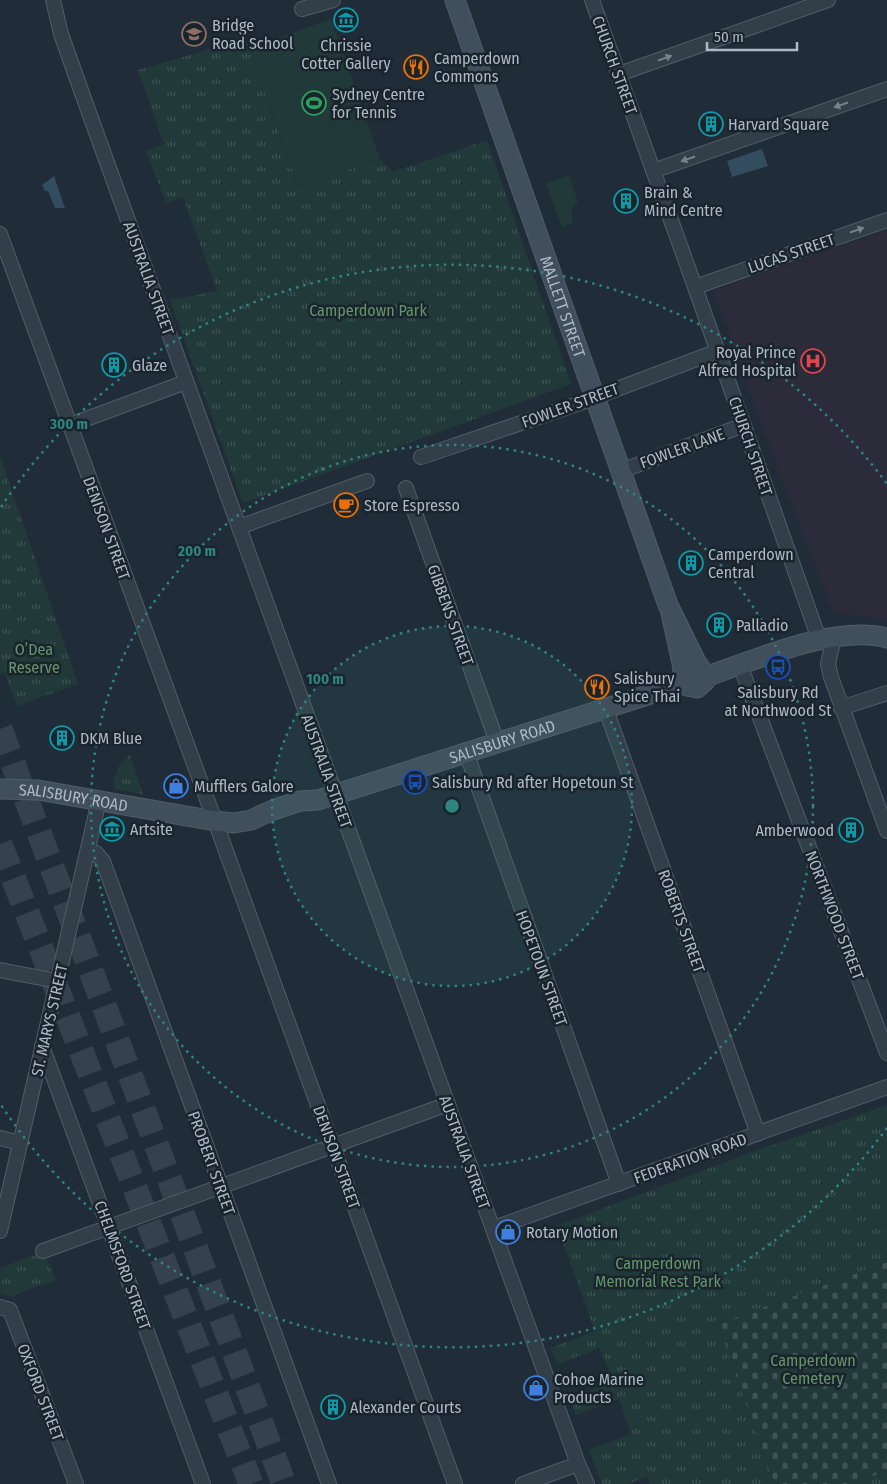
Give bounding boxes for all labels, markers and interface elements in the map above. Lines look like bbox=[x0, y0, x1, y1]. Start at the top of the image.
museum icon: Chrissie Cotter Gallery bbox=[333, 7, 359, 33]
street label: CHURCH STREET bbox=[588, 13, 641, 118]
place label: Bridge Road School bbox=[212, 16, 293, 53]
scale bar bbox=[707, 20, 797, 52]
school or university icon: Bridge Road School bbox=[181, 21, 207, 47]
text: 50 m bbox=[714, 28, 744, 46]
place label: Chrissie Cotter Gallery bbox=[301, 36, 392, 73]
place label: Camperdown Commons bbox=[434, 49, 520, 86]
restaurant icon: Camperdown Commons bbox=[403, 54, 429, 80]
one-way arrow bbox=[657, 54, 672, 61]
place label: Sydney Centre for Tennis bbox=[332, 85, 425, 122]
sports icon: Sydney Centre for Tennis bbox=[301, 90, 327, 116]
one-way arrow bbox=[833, 101, 848, 109]
building icon: Harvard Square bbox=[698, 111, 724, 137]
place label: Harvard Square bbox=[728, 115, 829, 134]
one-way arrow bbox=[680, 155, 695, 163]
place label: Brain & Mind Centre bbox=[644, 183, 723, 220]
building icon: Brain & Mind Centre bbox=[613, 188, 639, 214]
street label: AUSTRALIA STREET bbox=[119, 219, 178, 338]
one-way arrow bbox=[850, 226, 865, 234]
street label: LUCAS STREET bbox=[745, 230, 838, 277]
street label: MALLETT STREET bbox=[536, 253, 589, 361]
park label: Camperdown Park bbox=[309, 301, 427, 320]
place label: Royal Prince Alfred Hospital bbox=[699, 343, 796, 380]
hospital icon: Royal Prince Alfred Hospital bbox=[800, 348, 826, 374]
building icon: Glaze bbox=[101, 352, 127, 378]
place label: Glaze bbox=[132, 356, 167, 375]
street label: FOWLER STREET bbox=[519, 379, 622, 432]
street label: CHURCH STREET bbox=[725, 394, 777, 499]
text: 300 m bbox=[49, 415, 88, 433]
street label: FOWLER LANE bbox=[637, 424, 727, 473]
street label: DENISON STREET bbox=[79, 474, 134, 583]
cafe icon: Store Espresso bbox=[333, 492, 359, 518]
place label: Store Espresso bbox=[364, 496, 460, 515]
text: 200 m bbox=[177, 542, 216, 560]
place label: Camperdown Central bbox=[708, 545, 794, 582]
building icon: Camperdown Central bbox=[678, 550, 704, 576]
street label: GIBBENS STREET bbox=[423, 562, 478, 669]
building icon: Palladio bbox=[706, 612, 732, 638]
place label: Palladio bbox=[736, 616, 788, 635]
park label: O’Dea Reserve bbox=[8, 640, 60, 677]
bus stop icon: Salisbury Rd at Northwood St bbox=[765, 654, 791, 680]
place label: Salisbury Spice Thai bbox=[614, 669, 680, 706]
text: 100 m bbox=[306, 670, 344, 688]
restaurant icon: Salisbury Spice Thai bbox=[584, 674, 610, 700]
place label: Salisbury Rd at Northwood St bbox=[724, 683, 832, 720]
street label: AUSTRALIA STREET bbox=[297, 712, 356, 831]
street label: SALISBURY ROAD bbox=[447, 716, 558, 768]
building icon: DKM Blue bbox=[49, 725, 75, 751]
place label: DKM Blue bbox=[80, 729, 142, 748]
bus stop icon: Salisbury Rd after Hopetoun St bbox=[402, 769, 428, 795]
shop icon: Mufflers Galore bbox=[163, 773, 189, 799]
place label: Salisbury Rd after Hopetoun St bbox=[432, 773, 634, 792]
place label: Mufflers Galore bbox=[194, 777, 294, 796]
street label: SALISBURY ROAD bbox=[19, 781, 129, 816]
centre of rings bbox=[443, 797, 461, 815]
museum icon: Artsite bbox=[99, 816, 125, 842]
building icon: Amberwood bbox=[838, 817, 864, 843]
place label: Artsite bbox=[130, 820, 173, 839]
place label: Amberwood bbox=[755, 821, 834, 840]
street label: NORTHWOOD STREET bbox=[801, 848, 868, 983]
street label: ROBERTS STREET bbox=[654, 867, 709, 976]
street label: HOPETOUN STREET bbox=[512, 908, 571, 1029]
street label: ST. MARYS STREET bbox=[27, 961, 72, 1078]
street label: AUSTRALIA STREET bbox=[435, 1093, 494, 1212]
street label: DENISON STREET bbox=[309, 1103, 364, 1212]
street label: PROBERT STREET bbox=[184, 1109, 239, 1218]
street label: FEDERATION ROAD bbox=[631, 1129, 749, 1188]
street label: CHELMSFORD STREET bbox=[90, 1198, 155, 1333]
shop icon: Rotary Motion bbox=[495, 1219, 521, 1245]
place label: Rotary Motion bbox=[526, 1223, 618, 1242]
park label: Camperdown Memorial Rest Park bbox=[595, 1254, 721, 1291]
street label: OXFORD STREET bbox=[13, 1341, 68, 1444]
park label: Camperdown Cemetery bbox=[770, 1351, 856, 1388]
place label: Cohoe Marine Products bbox=[554, 1370, 644, 1407]
shop icon: Cohoe Marine Products bbox=[523, 1375, 549, 1401]
building icon: Alexander Courts bbox=[320, 1394, 346, 1420]
place label: Alexander Courts bbox=[350, 1398, 462, 1417]

